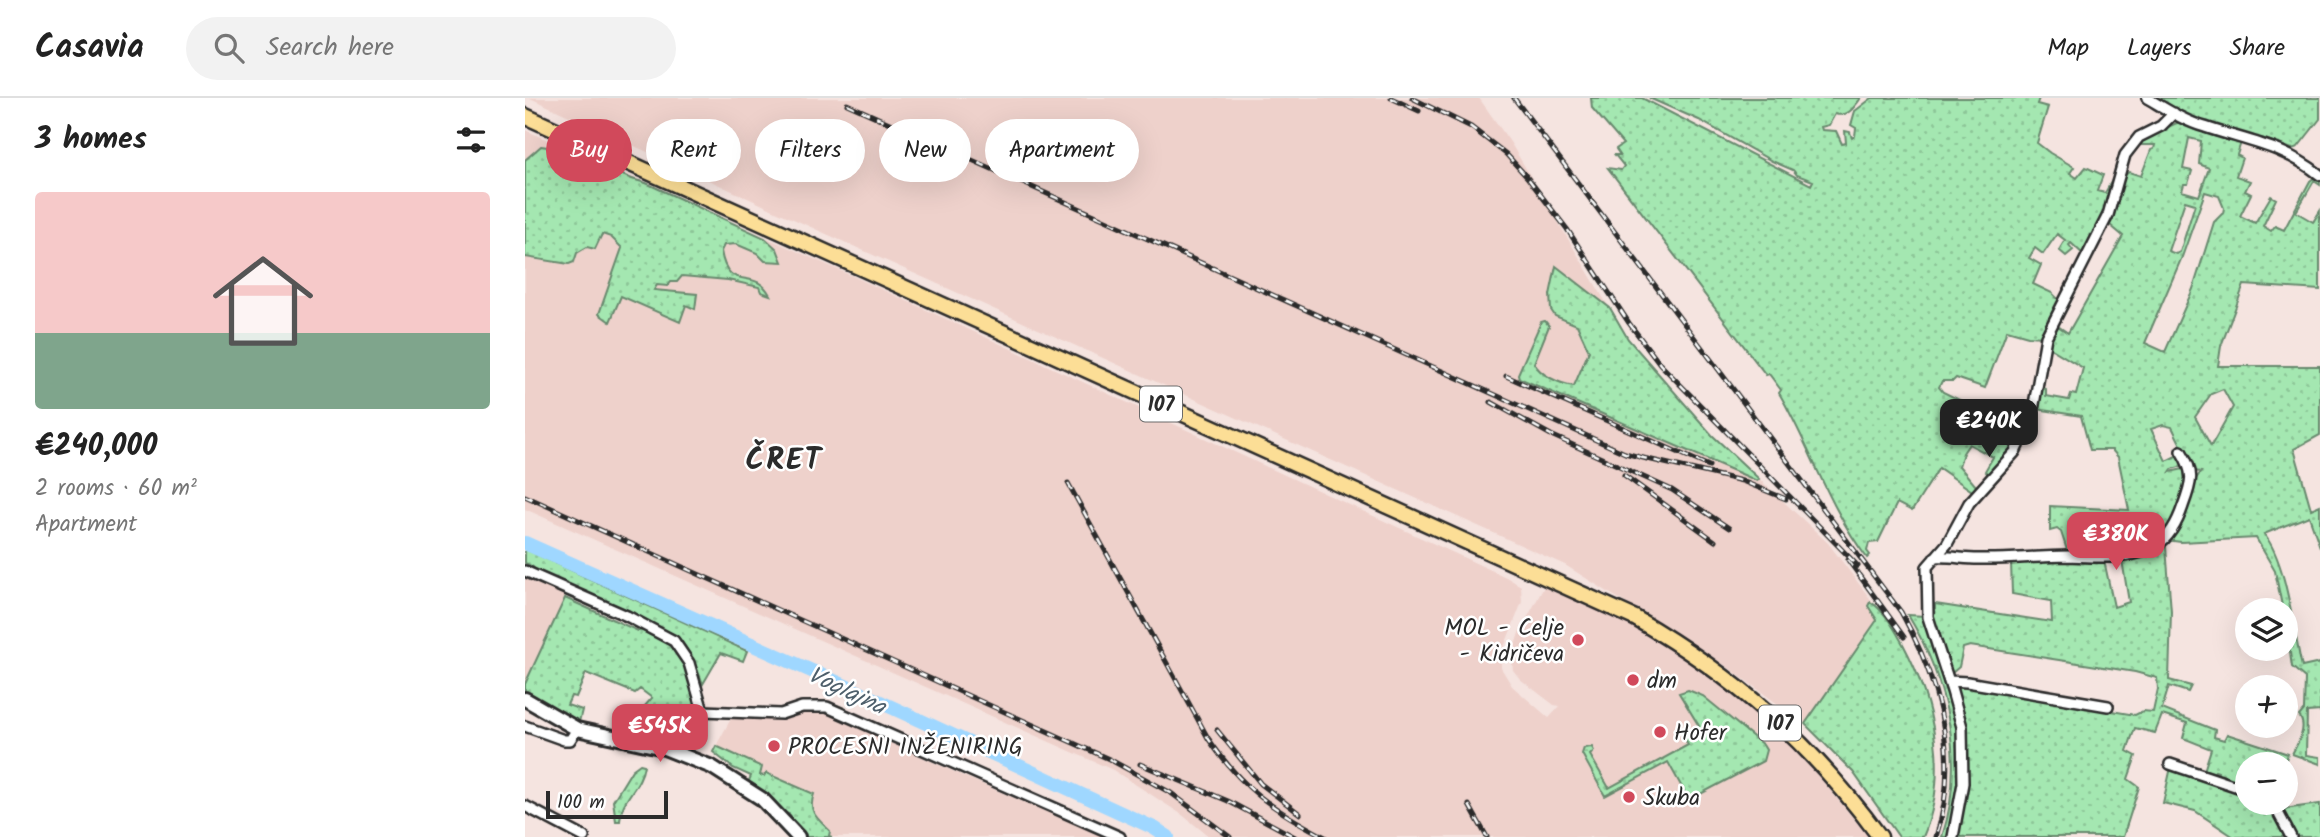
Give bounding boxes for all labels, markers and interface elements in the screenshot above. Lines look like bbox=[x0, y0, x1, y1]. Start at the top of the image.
search box bbox=[186, 17, 676, 80]
text: Casavia bbox=[35, 22, 144, 75]
text: Search here bbox=[266, 27, 394, 69]
icon: search bbox=[210, 29, 248, 67]
text: Map bbox=[2047, 29, 2089, 68]
text: Layers bbox=[2127, 29, 2191, 68]
text: Share bbox=[2229, 29, 2285, 68]
text: 3 homes bbox=[35, 116, 147, 164]
chip: Buy bbox=[546, 119, 632, 182]
chip: Rent bbox=[646, 119, 741, 182]
chip: Filters bbox=[755, 119, 865, 182]
chip: New bbox=[879, 119, 971, 182]
chip: Apartment bbox=[985, 119, 1139, 182]
icon: filters bbox=[452, 121, 490, 159]
icon: home bbox=[200, 238, 326, 364]
road number: 107 bbox=[1140, 386, 1182, 422]
pin: €240K bbox=[1940, 400, 2038, 459]
text: €240K bbox=[1956, 404, 2022, 440]
text: €240,000 bbox=[35, 423, 157, 471]
district label: ČRET bbox=[745, 437, 824, 485]
text: 2 rooms · 60 m² bbox=[35, 471, 197, 507]
text: Apartment bbox=[35, 507, 137, 543]
pin: €380K bbox=[2067, 512, 2165, 572]
text: €380K bbox=[2083, 517, 2149, 553]
map controls bbox=[2235, 598, 2298, 815]
button: layers bbox=[2235, 598, 2298, 661]
place label: MOL - Celje - Kidričeva bbox=[1444, 611, 1564, 673]
marker: MOL - Celje - Kidričeva bbox=[1570, 632, 1586, 648]
water label: Voglajna bbox=[801, 656, 893, 727]
place label: dm bbox=[1647, 664, 1677, 700]
marker: dm bbox=[1625, 672, 1641, 688]
button: + bbox=[2235, 675, 2298, 738]
pin: €545K bbox=[611, 704, 709, 764]
road number: 107 bbox=[1759, 706, 1801, 740]
text: €545K bbox=[628, 709, 692, 745]
place label: Hofer bbox=[1674, 716, 1728, 752]
marker: Hofer bbox=[1652, 724, 1668, 740]
place label: PROCESNI INŽENIRING bbox=[788, 730, 1023, 766]
marker: PROCESNI INŽENIRING bbox=[766, 738, 782, 754]
button: − bbox=[2235, 752, 2298, 815]
place label: Skuba bbox=[1643, 781, 1700, 817]
scale bar bbox=[546, 788, 669, 820]
text: 100 m bbox=[557, 788, 605, 818]
marker: Skuba bbox=[1621, 789, 1637, 805]

